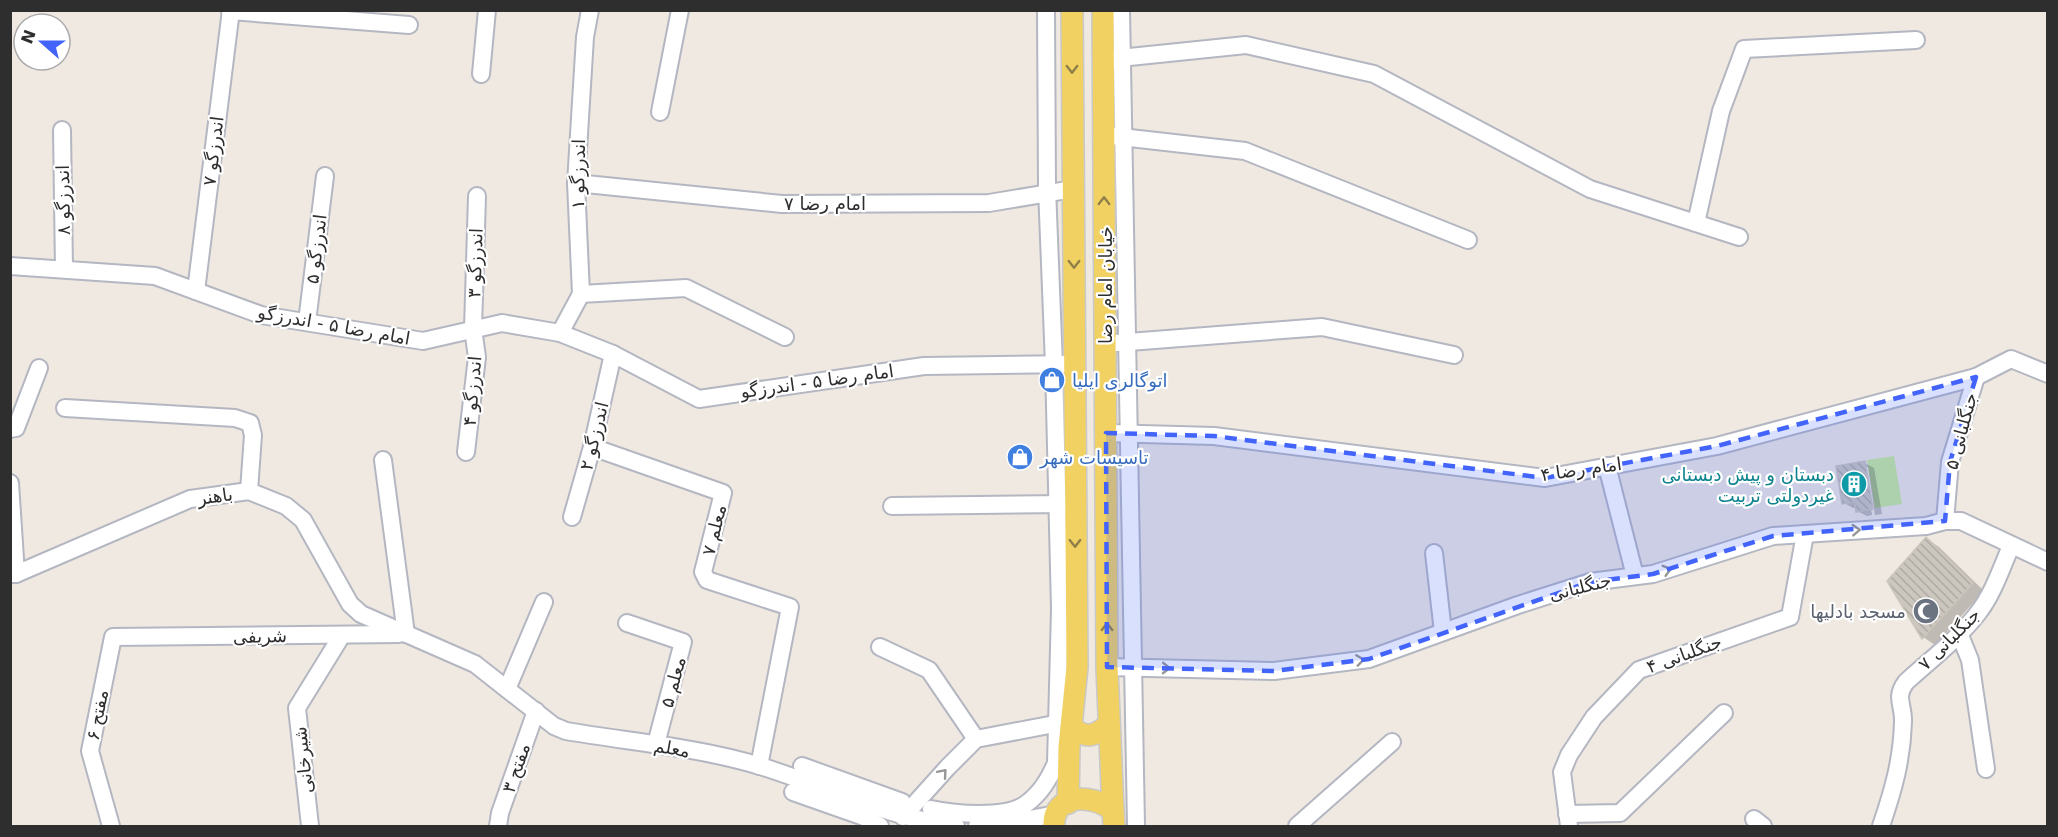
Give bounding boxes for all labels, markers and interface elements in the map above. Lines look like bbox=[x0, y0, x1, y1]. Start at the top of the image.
north arrow bbox=[12, 12, 72, 72]
text: N bbox=[17, 27, 40, 46]
one-way arrow bbox=[1066, 64, 1079, 73]
street label: اندرزگو ۷ bbox=[198, 115, 229, 187]
street label: اندرزگو ۱ bbox=[567, 139, 590, 209]
street label: اندرزگو ۸ bbox=[52, 165, 75, 235]
street label: امام رضا ۷ bbox=[784, 193, 866, 214]
one-way arrow bbox=[1098, 197, 1110, 206]
street label: اندرزگو ۵ bbox=[301, 213, 332, 285]
street label: خیابان امام رضا bbox=[1095, 226, 1116, 344]
street label: اندرزگو ۳ bbox=[463, 228, 488, 298]
one-way arrow bbox=[1068, 259, 1080, 268]
street label: امام رضا ۵ - اندرزگو bbox=[255, 301, 412, 350]
street label: اندرزگو ۴ bbox=[458, 355, 487, 427]
street label: امام رضا ۵ - اندرزگو bbox=[738, 360, 895, 403]
shop icon: اتوگالری ایلیا bbox=[1037, 365, 1067, 395]
place label: اتوگالری ایلیا bbox=[1072, 370, 1167, 392]
street label: جنگلبانی ۵ bbox=[1941, 390, 1981, 472]
street label: اندرزگو ۲ bbox=[575, 399, 614, 473]
shop icon: تاسیسات شهر bbox=[1005, 442, 1035, 472]
place label: تاسیسات شهر bbox=[1039, 447, 1149, 469]
street label: امام رضا ۴ bbox=[1539, 453, 1623, 485]
place label: دبستان و پیش دبستانی غیردولتی تربیت bbox=[1662, 464, 1834, 507]
building icon: دبستان و پیش دبستانی غیردولتی تربیت bbox=[1839, 469, 1869, 499]
street label: باهنر bbox=[195, 483, 234, 510]
street label: معلم ۷ bbox=[698, 502, 731, 558]
one-way arrow bbox=[1852, 524, 1861, 537]
one-way arrow bbox=[1069, 538, 1081, 547]
one-way arrow bbox=[1661, 565, 1672, 577]
street label: جنگلبانی bbox=[1547, 569, 1613, 605]
mosque icon: مسجد بادلیها bbox=[1911, 596, 1941, 626]
place label: مسجد بادلیها bbox=[1810, 601, 1906, 623]
street label: جنگلبانی ۷ bbox=[1914, 604, 1984, 674]
one-way arrow bbox=[1101, 623, 1113, 632]
street label: شریفی bbox=[233, 625, 287, 648]
street label: جنگلبانی ۴ bbox=[1643, 631, 1725, 677]
street label: معلم ۵ bbox=[656, 654, 691, 710]
one-way arrow bbox=[1355, 654, 1365, 666]
one-way arrow bbox=[1161, 662, 1170, 674]
street label: مفتح ۶ bbox=[82, 688, 113, 742]
street label: شیرخانی bbox=[289, 725, 318, 794]
street label: معلم bbox=[652, 735, 692, 762]
street label: مفتح ۳ bbox=[498, 740, 535, 796]
one-way arrow bbox=[936, 770, 947, 780]

